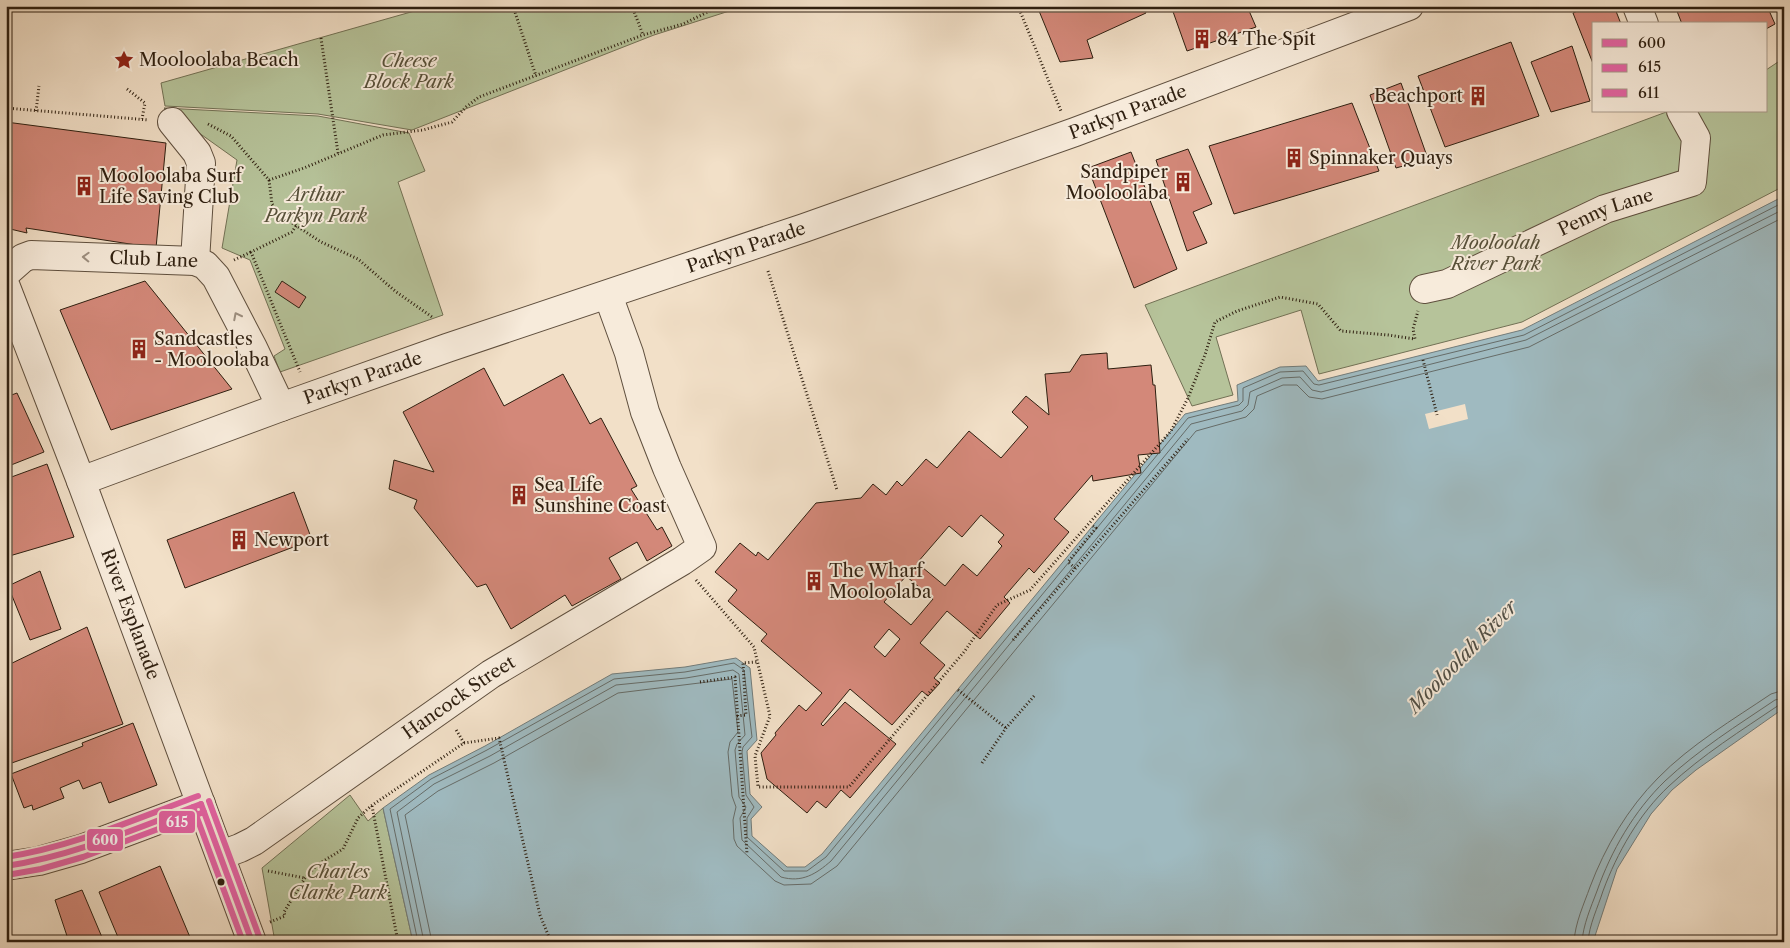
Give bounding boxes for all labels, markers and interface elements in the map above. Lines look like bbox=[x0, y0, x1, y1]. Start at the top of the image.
legend bbox=[1592, 22, 1768, 112]
building icon: 84 The Spit bbox=[1191, 28, 1213, 50]
place label: 84 The Spit bbox=[1217, 28, 1316, 50]
text: 600 bbox=[1638, 33, 1666, 52]
place icon: Mooloolaba Beach bbox=[113, 49, 135, 71]
place label: Mooloolaba Beach bbox=[139, 49, 299, 71]
park label: Cheese Block Park bbox=[362, 50, 455, 93]
text: 615 bbox=[1638, 57, 1661, 76]
street label: Parkyn Parade bbox=[1066, 80, 1190, 144]
text: 611 bbox=[1638, 83, 1660, 102]
place label: Beachport bbox=[1374, 85, 1464, 107]
building icon: Beachport bbox=[1467, 85, 1489, 107]
building icon: Spinnaker Quays bbox=[1283, 147, 1305, 169]
place label: Spinnaker Quays bbox=[1309, 147, 1453, 169]
place label: Sandpiper Mooloolaba bbox=[1066, 161, 1168, 204]
place label: Mooloolaba Surf Life Saving Club bbox=[99, 165, 244, 208]
building icon: Sandpiper Mooloolaba bbox=[1172, 171, 1194, 193]
building icon: Mooloolaba Surf Life Saving Club bbox=[73, 175, 95, 197]
park label: Arthur Parkyn Park bbox=[263, 184, 368, 227]
street label: Penny Lane bbox=[1554, 184, 1656, 241]
street label: Parkyn Parade bbox=[684, 217, 808, 278]
park label: Mooloolah River Park bbox=[1449, 232, 1542, 275]
street label: Club Lane bbox=[109, 247, 198, 272]
one-way arrow bbox=[82, 252, 90, 262]
one-way arrow bbox=[233, 312, 243, 321]
place label: Sandcastles - Mooloolaba bbox=[154, 328, 270, 371]
building icon: Sandcastles - Mooloolaba bbox=[128, 338, 150, 360]
street label: Parkyn Parade bbox=[301, 347, 425, 409]
place label: Sea Life Sunshine Coast bbox=[534, 474, 667, 517]
building icon: Sea Life Sunshine Coast bbox=[508, 484, 530, 506]
building icon: Newport bbox=[228, 529, 250, 551]
place label: Newport bbox=[254, 529, 330, 551]
street label: River Esplanade bbox=[96, 546, 165, 683]
place label: The Wharf Mooloolaba bbox=[829, 560, 932, 603]
building icon: The Wharf Mooloolaba bbox=[803, 570, 825, 592]
water label: Mooloolah River bbox=[1401, 594, 1523, 719]
street label: Hancock Street bbox=[398, 651, 520, 744]
line badge: 615 bbox=[158, 810, 196, 834]
text: 615 bbox=[166, 813, 188, 831]
line badge: 600 bbox=[86, 828, 124, 852]
text: 600 bbox=[92, 831, 118, 849]
park label: Charles Clarke Park bbox=[289, 861, 388, 904]
unlabelled marker bbox=[216, 877, 226, 887]

